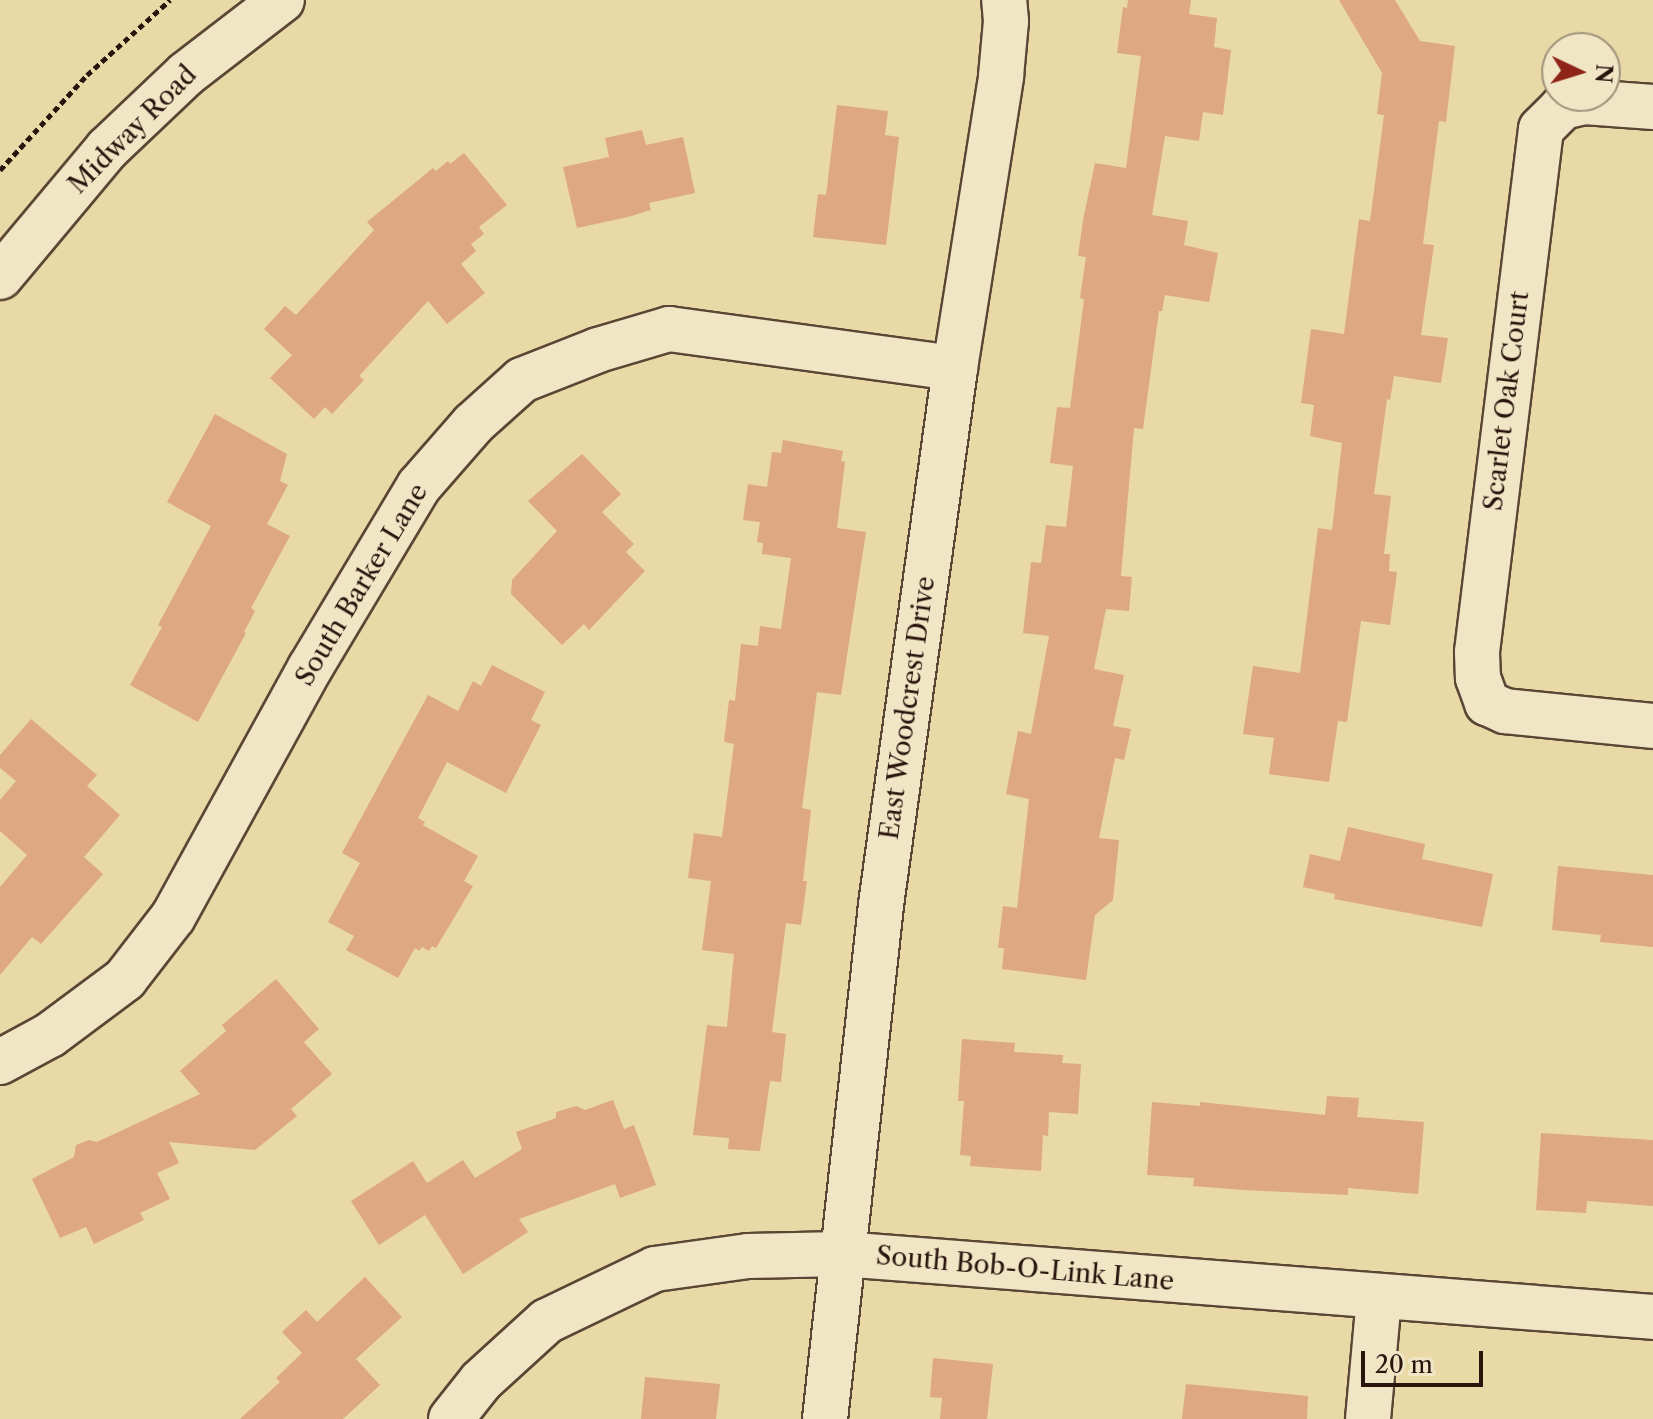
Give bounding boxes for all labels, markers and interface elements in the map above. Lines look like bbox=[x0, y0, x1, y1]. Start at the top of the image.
north arrow bbox=[1541, 32, 1621, 112]
street label: Midway Road bbox=[62, 59, 204, 201]
text: N bbox=[1589, 63, 1618, 84]
street label: Scarlet Oak Court bbox=[1478, 289, 1536, 513]
street label: South Barker Lane bbox=[289, 478, 435, 692]
street label: East Woodcrest Drive bbox=[874, 574, 942, 842]
street label: South Bob-O-Link Lane bbox=[874, 1240, 1176, 1298]
scale bar bbox=[1365, 1335, 1487, 1385]
text: 20 m bbox=[1375, 1350, 1433, 1379]

